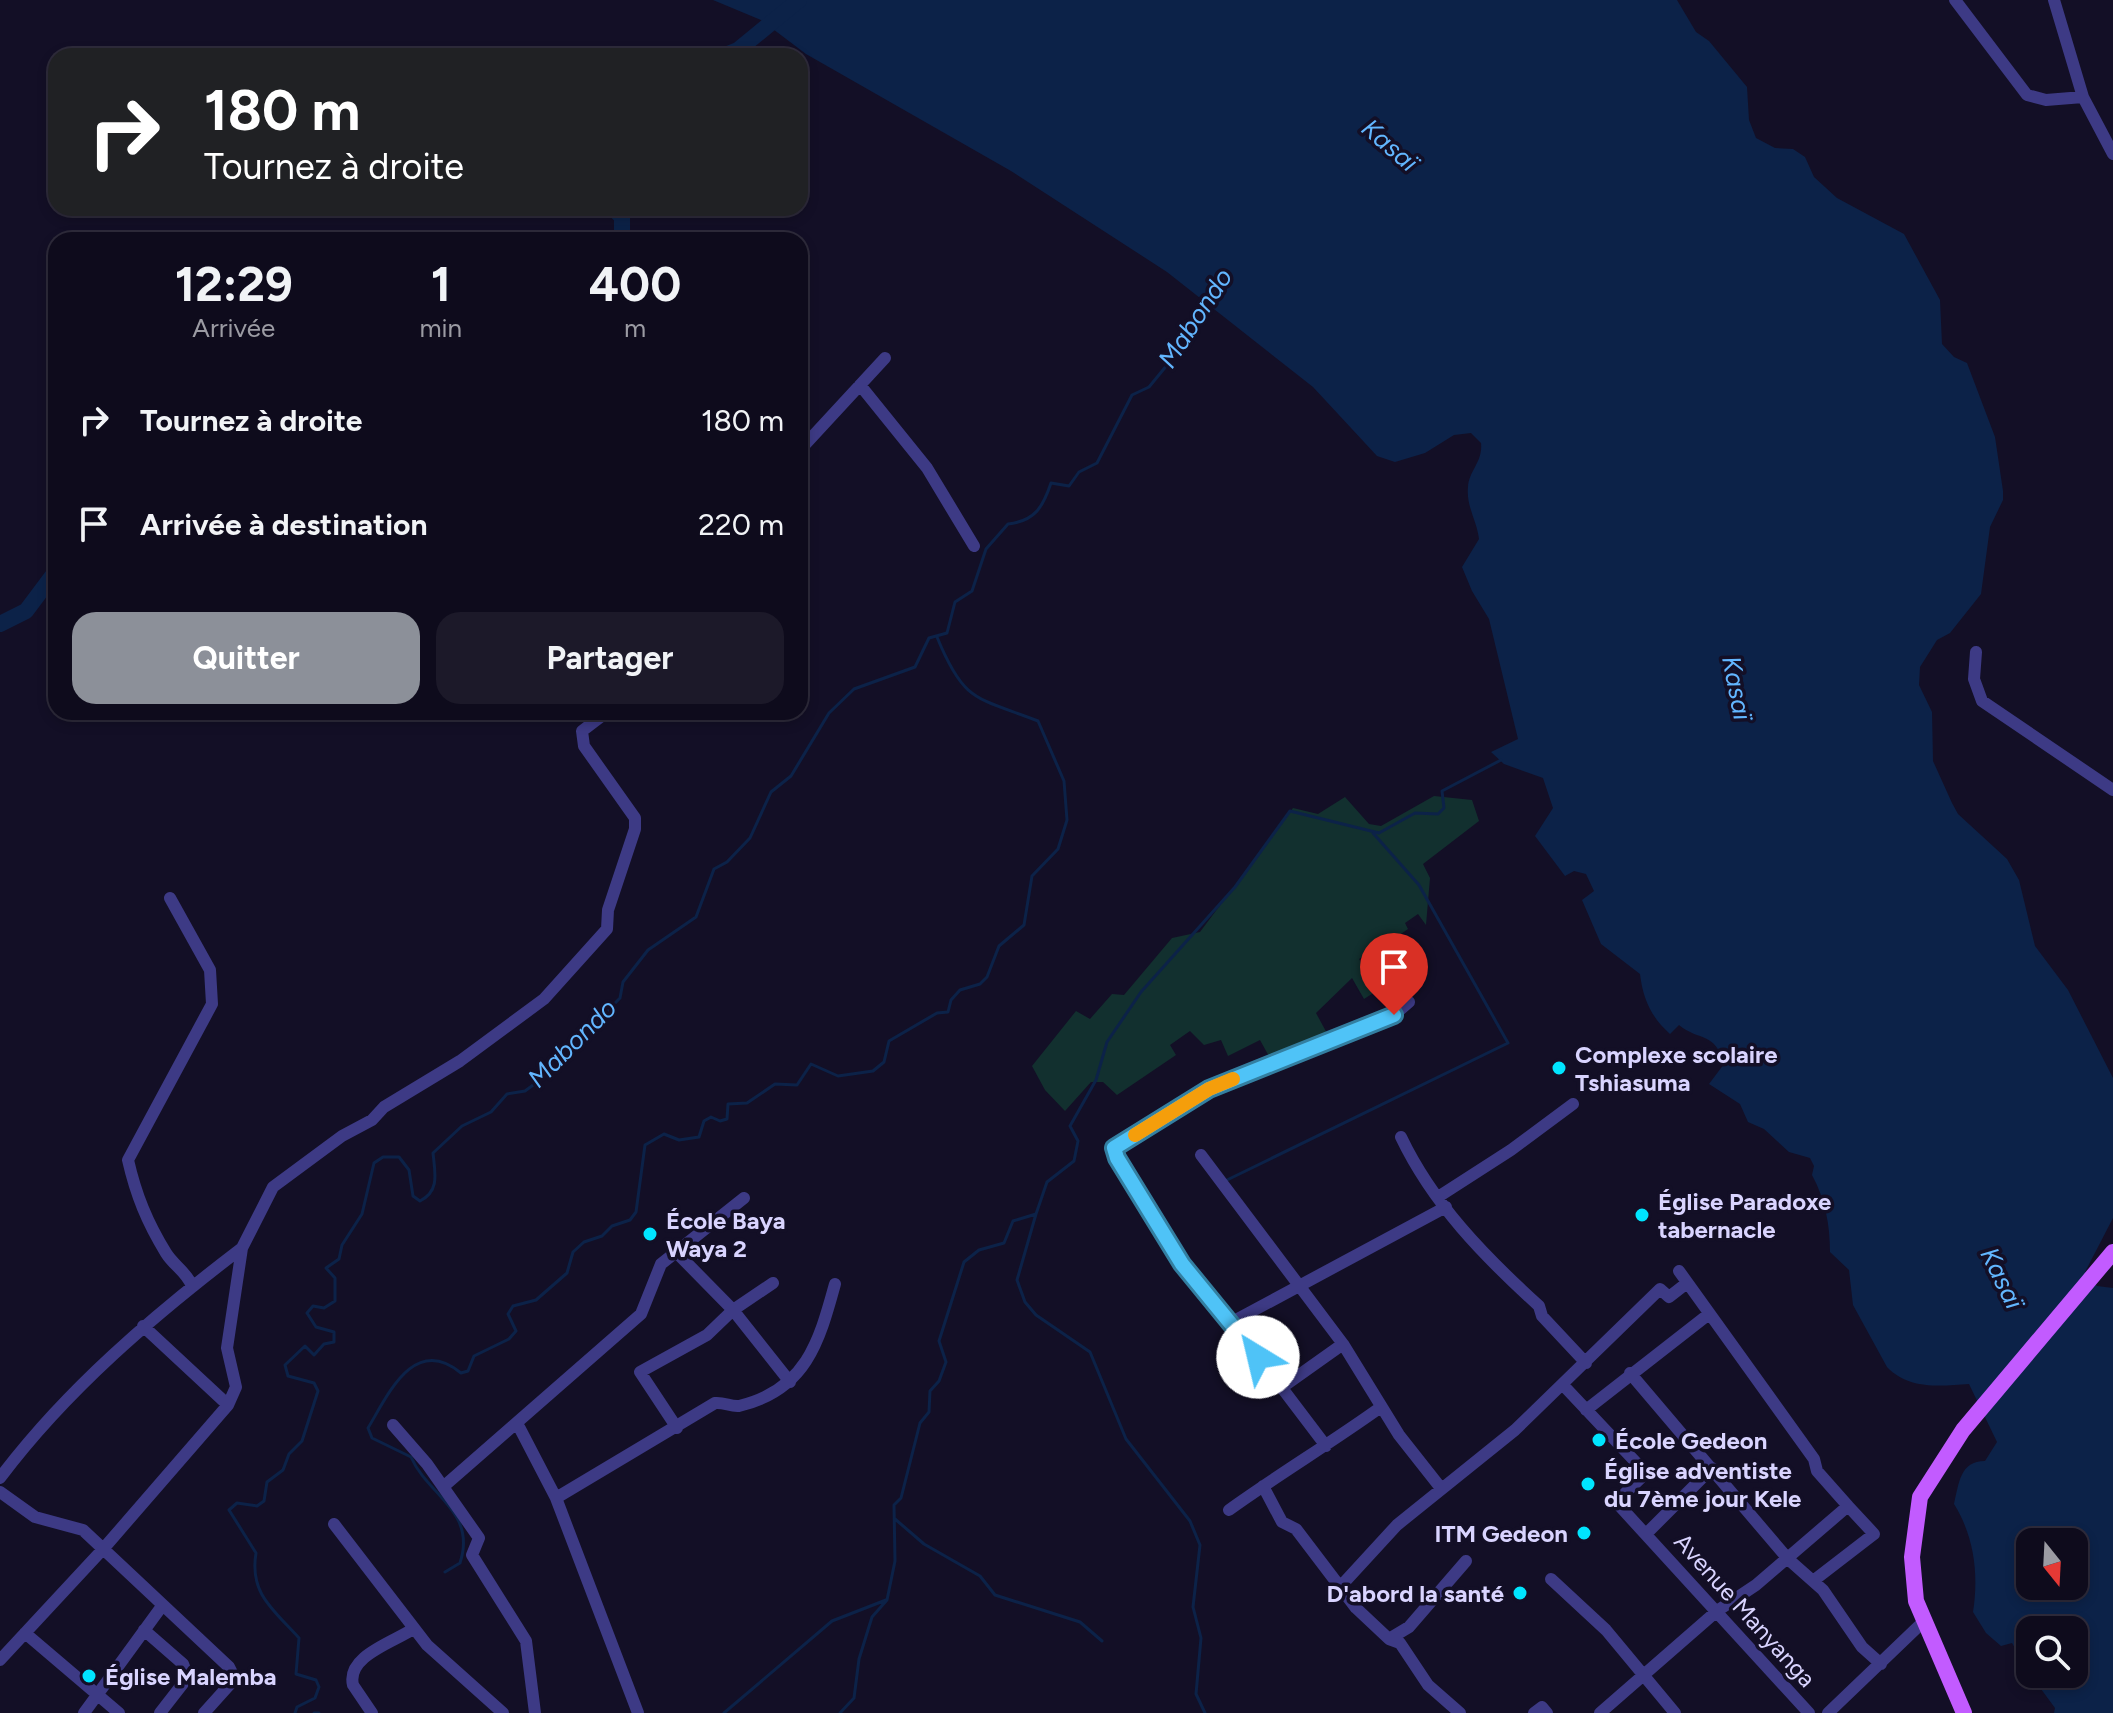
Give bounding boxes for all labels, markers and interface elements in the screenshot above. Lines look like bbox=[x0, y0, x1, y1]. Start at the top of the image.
text: 180 m bbox=[204, 77, 360, 144]
icon: right bbox=[72, 80, 176, 184]
water label: Kasaï bbox=[1355, 112, 1426, 179]
text: Tournez à droite bbox=[204, 145, 464, 188]
text: 12:29 bbox=[175, 255, 293, 313]
text: 1 bbox=[431, 255, 451, 313]
text: 400 bbox=[589, 255, 681, 313]
water label: Mabondo bbox=[1151, 262, 1239, 374]
text: Arrivée bbox=[192, 312, 275, 344]
text: min bbox=[419, 312, 462, 344]
text: m bbox=[624, 312, 646, 344]
icon: right bbox=[72, 398, 116, 442]
text: Tournez à droite bbox=[140, 402, 362, 439]
text: 180 m bbox=[701, 402, 784, 439]
icon: arrive bbox=[72, 502, 116, 546]
text: Arrivée à destination bbox=[140, 506, 427, 543]
text: 220 m bbox=[698, 506, 784, 543]
button: Quitter bbox=[72, 612, 420, 704]
button: Partager bbox=[436, 612, 784, 704]
water label: Kasaï bbox=[1715, 653, 1759, 725]
pin bbox=[1360, 933, 1428, 1015]
icon: arrive bbox=[1372, 945, 1416, 989]
water label: Mabondo bbox=[521, 992, 623, 1094]
place label: Complexe scolaire Tshiasuma bbox=[1575, 1040, 1778, 1097]
marker: Complexe scolaire Tshiasuma bbox=[1550, 1059, 1568, 1077]
place label: Église Paradoxe tabernacle bbox=[1658, 1187, 1831, 1244]
place label: École Baya Waya 2 bbox=[666, 1206, 785, 1263]
marker: Église Paradoxe tabernacle bbox=[1633, 1206, 1651, 1224]
marker: École Baya Waya 2 bbox=[641, 1225, 659, 1243]
water label: Kasaï bbox=[1973, 1242, 2031, 1316]
position arrow bbox=[1216, 1315, 1300, 1399]
place label: École Gedeon bbox=[1615, 1426, 1767, 1455]
marker: École Gedeon bbox=[1590, 1431, 1608, 1449]
place label: Église adventiste du 7ème jour Kele bbox=[1604, 1456, 1801, 1513]
marker: Église adventiste du 7ème jour Kele bbox=[1579, 1475, 1597, 1493]
place label: ITM Gedeon bbox=[1434, 1519, 1568, 1548]
marker: ITM Gedeon bbox=[1575, 1524, 1593, 1542]
street label: Avenue Manyanga bbox=[1668, 1527, 1822, 1693]
north arrow bbox=[2016, 1528, 2088, 1600]
map controls bbox=[2016, 1528, 2088, 1688]
place label: D'abord la santé bbox=[1326, 1579, 1504, 1608]
marker: D'abord la santé bbox=[1511, 1584, 1529, 1602]
button: search bbox=[2016, 1616, 2088, 1688]
place label: Église Malemba bbox=[105, 1662, 277, 1691]
marker: Église Malemba bbox=[80, 1667, 98, 1685]

